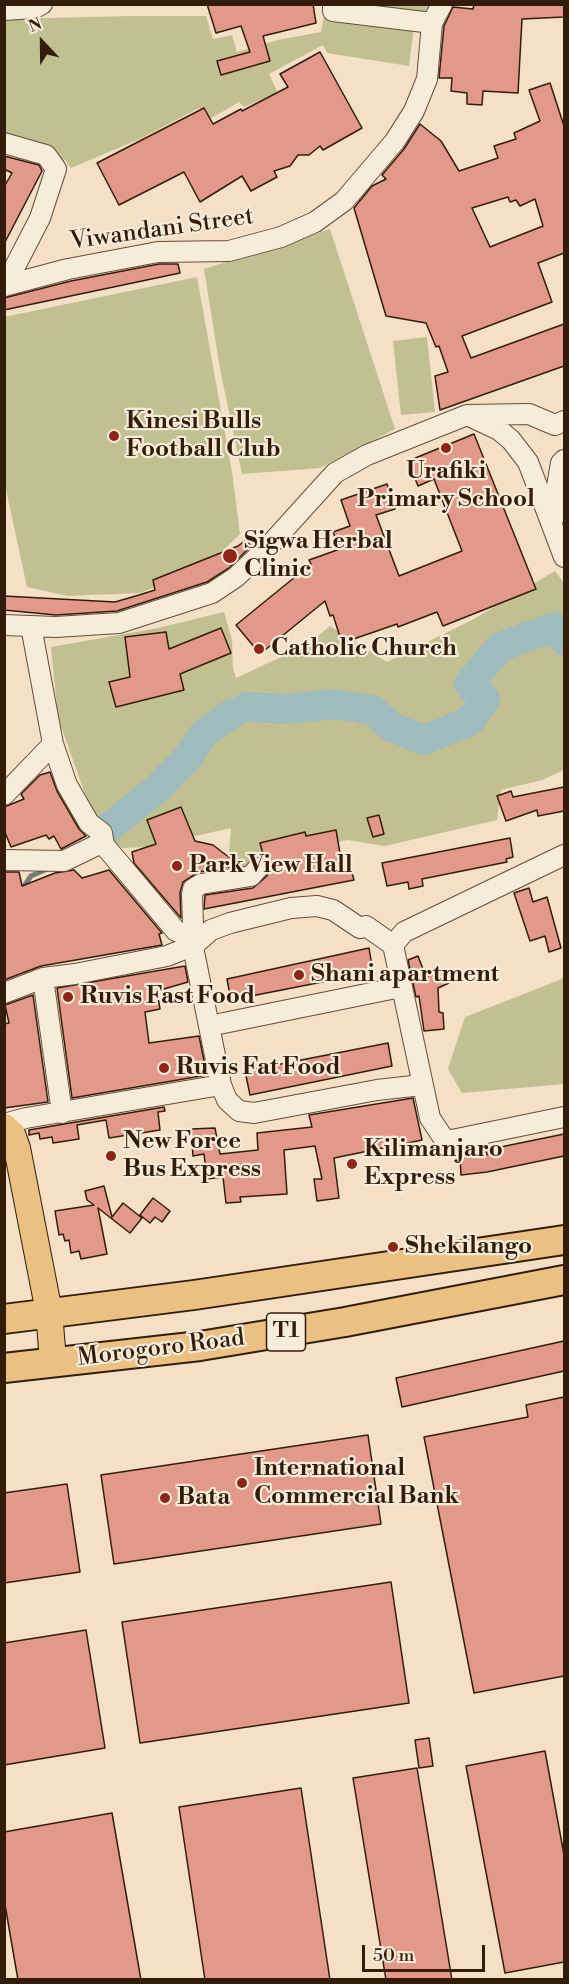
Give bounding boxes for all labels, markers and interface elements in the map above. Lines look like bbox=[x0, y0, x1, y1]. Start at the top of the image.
north arrow bbox=[12, 12, 72, 72]
text: N bbox=[26, 14, 45, 37]
street label: Viwandani Street bbox=[68, 203, 256, 257]
place label: Kinesi Bulls Football Club bbox=[126, 408, 281, 464]
marker: Kinesi Bulls Football Club bbox=[107, 429, 121, 443]
marker: Urafiki Primary School bbox=[439, 441, 453, 455]
place label: Urafiki Primary School bbox=[357, 458, 535, 514]
place label: Sigwa Herbal Clinic bbox=[244, 528, 393, 584]
marker: Sigwa Herbal Clinic bbox=[221, 547, 239, 565]
place label: Catholic Church bbox=[271, 635, 457, 663]
marker: Catholic Church bbox=[252, 642, 266, 656]
place label: Park View Hall bbox=[189, 852, 353, 880]
marker: Park View Hall bbox=[170, 859, 184, 873]
place label: Shani apartment bbox=[311, 961, 499, 989]
marker: Shani apartment bbox=[292, 968, 306, 982]
place label: Ruvis Fast Food bbox=[80, 983, 255, 1011]
marker: Ruvis Fast Food bbox=[61, 990, 75, 1004]
place label: Ruvis Fat Food bbox=[176, 1054, 341, 1082]
marker: Ruvis Fat Food bbox=[157, 1061, 171, 1075]
place label: New Force Bus Express bbox=[123, 1128, 261, 1184]
place label: Kilimanjaro Express bbox=[364, 1136, 503, 1192]
marker: New Force Bus Express bbox=[104, 1149, 118, 1163]
marker: Kilimanjaro Express bbox=[345, 1157, 359, 1171]
place label: Shekilango bbox=[405, 1233, 532, 1261]
marker: Shekilango bbox=[386, 1240, 400, 1254]
road number: T1 bbox=[266, 1313, 306, 1351]
street label: Morogoro Road bbox=[76, 1324, 246, 1374]
place label: International Commercial Bank bbox=[254, 1455, 459, 1511]
marker: International Commercial Bank bbox=[235, 1476, 249, 1490]
place label: Bata bbox=[177, 1484, 230, 1512]
marker: Bata bbox=[158, 1491, 172, 1505]
scale bar bbox=[365, 1933, 488, 1971]
text: 50 m bbox=[373, 1944, 414, 1967]

